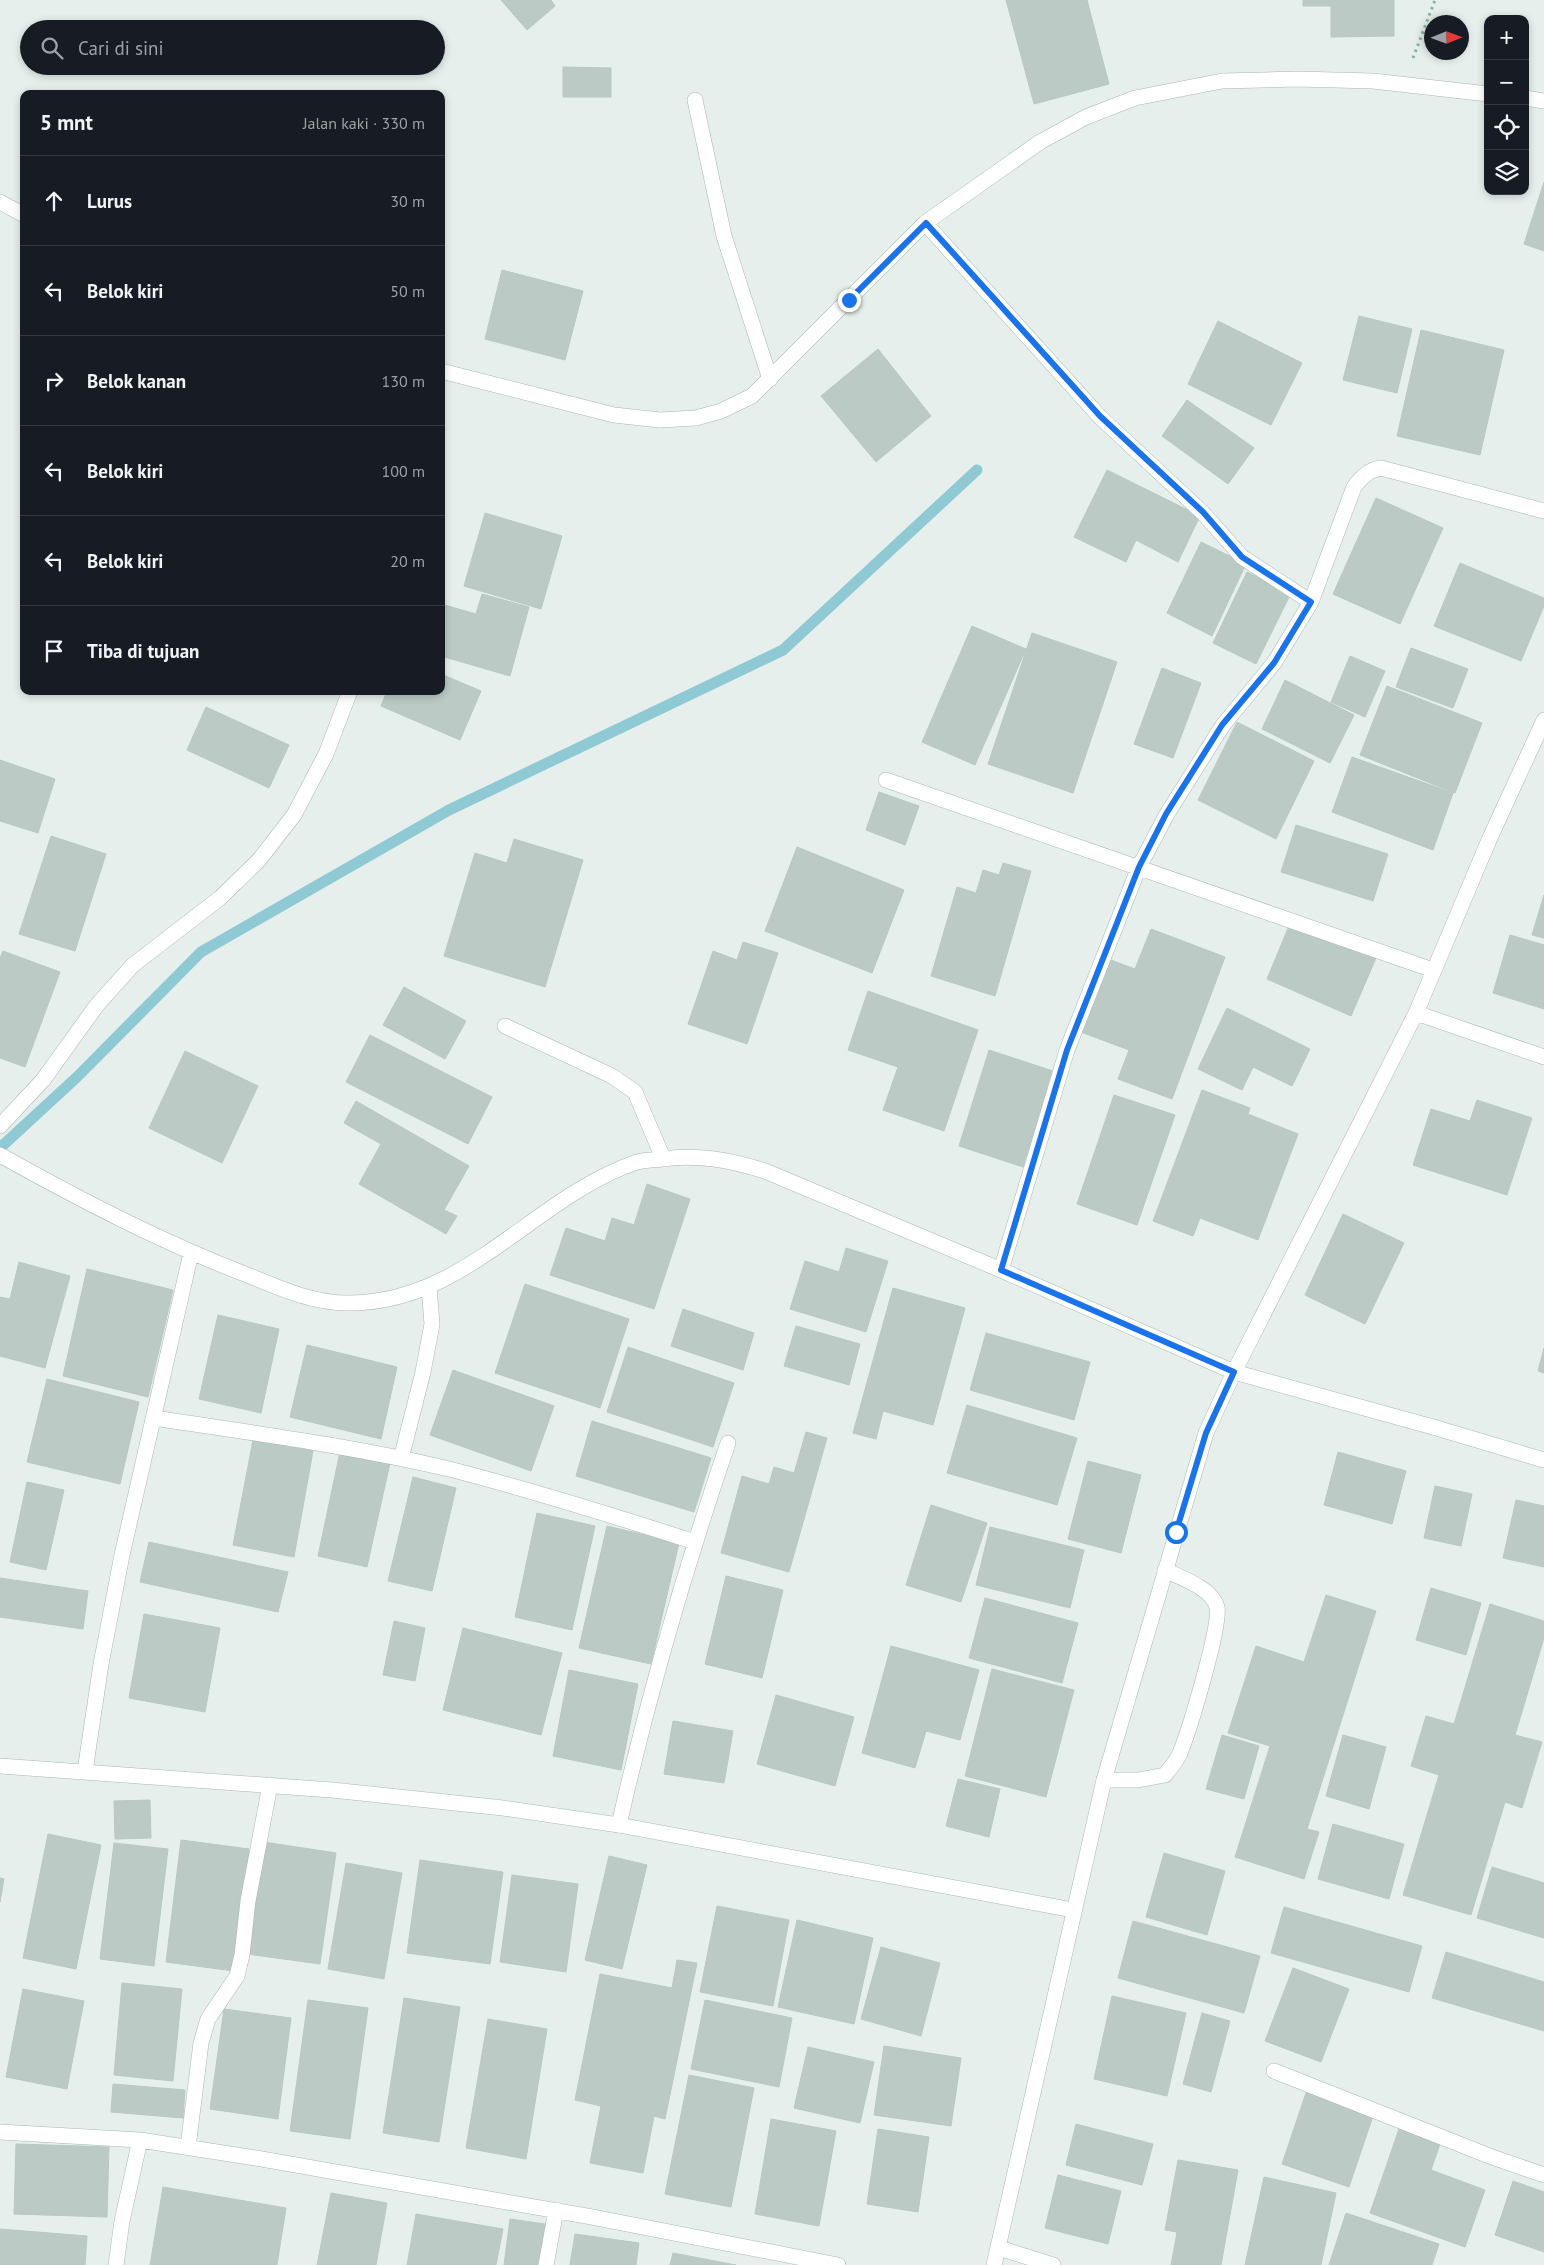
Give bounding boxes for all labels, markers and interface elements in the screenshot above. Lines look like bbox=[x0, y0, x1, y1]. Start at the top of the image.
north arrow bbox=[1424, 15, 1469, 60]
map controls bbox=[1484, 15, 1529, 195]
button: + bbox=[1484, 15, 1529, 60]
search box bbox=[20, 20, 445, 75]
icon: search bbox=[38, 34, 66, 62]
text: Cari di sini bbox=[78, 36, 164, 60]
button: − bbox=[1484, 60, 1529, 105]
button: locate bbox=[1484, 105, 1529, 150]
text: 5 mnt bbox=[40, 109, 93, 136]
text: Jalan kaki · 330 m bbox=[303, 113, 425, 133]
button: layers bbox=[1484, 150, 1529, 195]
icon: ahead bbox=[40, 187, 68, 215]
text: Lurus bbox=[87, 189, 132, 213]
text: 30 m bbox=[390, 191, 425, 211]
icon: left bbox=[40, 277, 68, 305]
text: Belok kiri bbox=[87, 279, 163, 303]
text: 50 m bbox=[390, 281, 425, 301]
route end bbox=[838, 289, 861, 312]
icon: right bbox=[40, 367, 68, 395]
text: Belok kanan bbox=[87, 369, 186, 393]
text: 130 m bbox=[382, 371, 425, 391]
icon: left bbox=[40, 457, 68, 485]
text: Belok kiri bbox=[87, 459, 163, 483]
text: 100 m bbox=[382, 461, 425, 481]
icon: left bbox=[40, 547, 68, 575]
text: Belok kiri bbox=[87, 549, 163, 573]
text: 20 m bbox=[390, 551, 425, 571]
icon: arrive bbox=[40, 637, 68, 665]
text: Tiba di tujuan bbox=[87, 639, 199, 663]
route start bbox=[1165, 1521, 1188, 1544]

